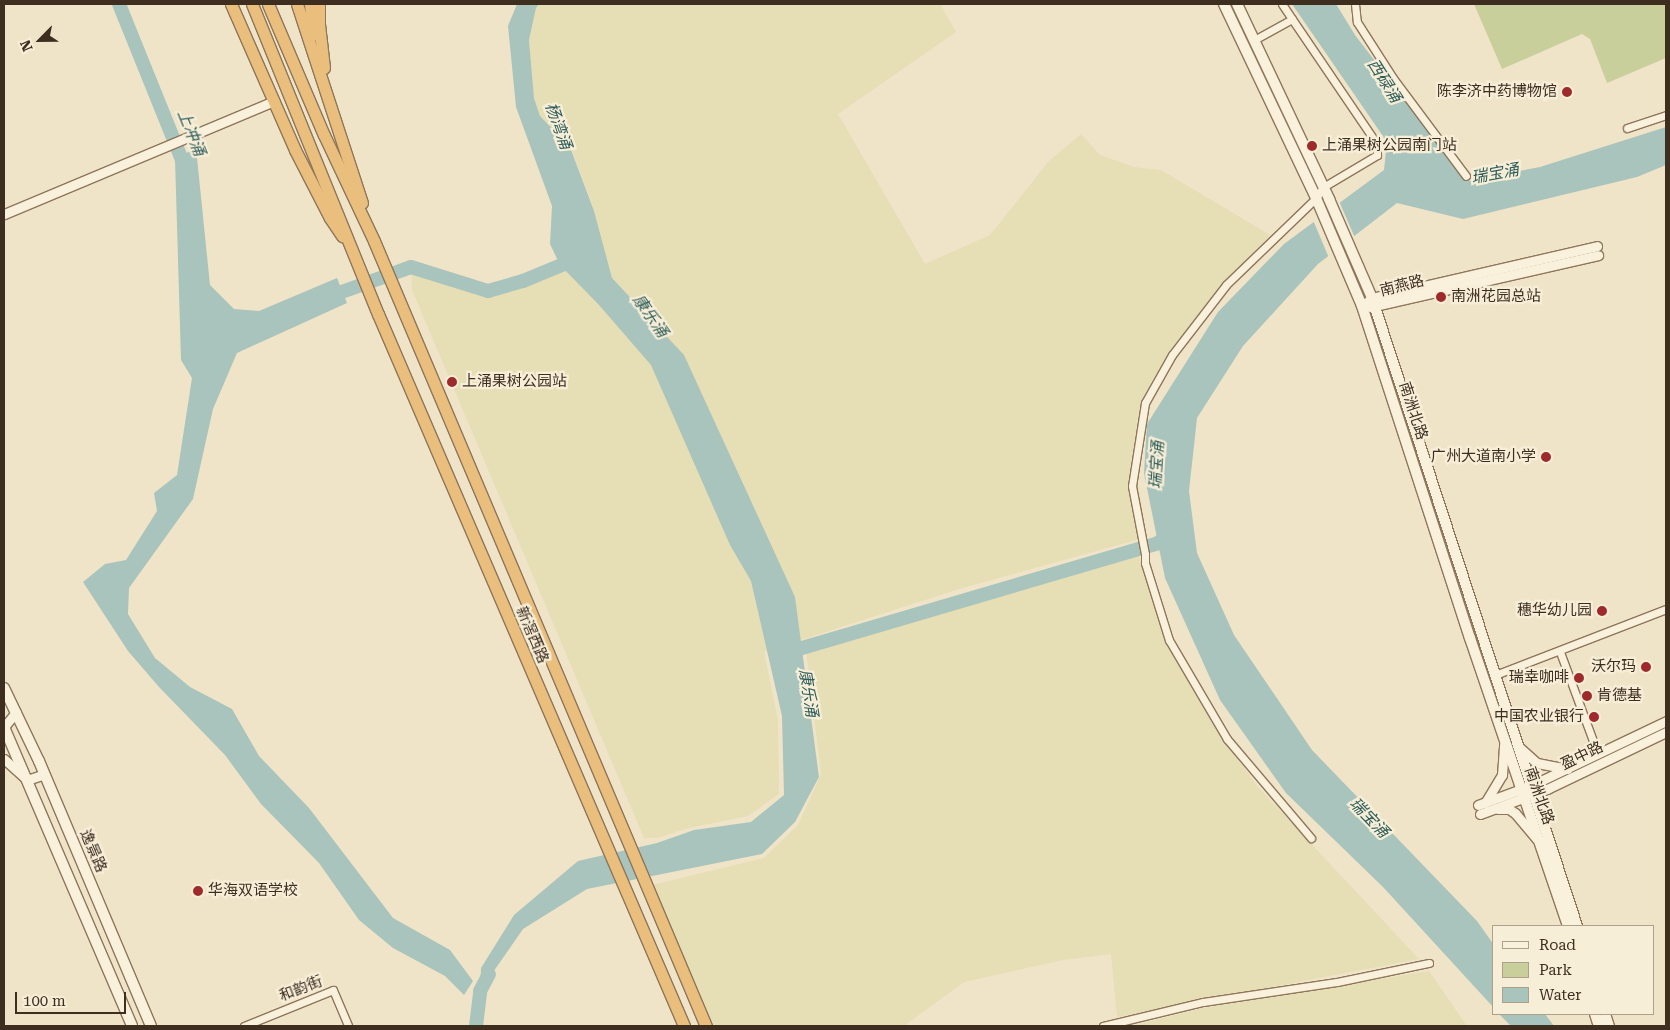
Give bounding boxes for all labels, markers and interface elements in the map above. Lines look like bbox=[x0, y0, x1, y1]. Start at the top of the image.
north arrow bbox=[15, 15, 65, 65]
text: N bbox=[17, 38, 36, 54]
water label: 西碌涌 bbox=[1363, 56, 1405, 106]
place label: 陈李济中药博物馆 bbox=[1437, 83, 1557, 101]
marker: 陈李济中药博物馆 bbox=[1561, 86, 1573, 98]
water label: 杨湾涌 bbox=[541, 100, 575, 152]
water label: 上冲涌 bbox=[173, 107, 209, 159]
place label: 上涌果树公园南门站 bbox=[1322, 137, 1457, 155]
marker: 上涌果树公园南门站 bbox=[1306, 140, 1318, 152]
water label: 瑞宝涌 bbox=[1470, 160, 1520, 188]
street label: 南燕路 bbox=[1378, 272, 1426, 300]
place label: 南洲花园总站 bbox=[1451, 288, 1541, 306]
water label: 康乐涌 bbox=[628, 291, 672, 341]
marker: 南洲花园总站 bbox=[1435, 291, 1447, 303]
place label: 上涌果树公园站 bbox=[462, 373, 567, 391]
marker: 上涌果树公园站 bbox=[446, 376, 458, 388]
street label: 南洲北路 bbox=[1395, 380, 1431, 442]
water label: 瑞宝涌 bbox=[1146, 440, 1168, 490]
place label: 广州大道南小学 bbox=[1431, 448, 1536, 466]
marker: 广州大道南小学 bbox=[1540, 451, 1552, 463]
place label: 穗华幼儿园 bbox=[1517, 602, 1592, 620]
street label: 新滘西路 bbox=[512, 604, 552, 666]
marker: 穗华幼儿园 bbox=[1596, 605, 1608, 617]
place label: 沃尔玛 bbox=[1591, 658, 1636, 676]
marker: 沃尔玛 bbox=[1640, 661, 1652, 673]
water label: 康乐涌 bbox=[795, 668, 821, 718]
place label: 瑞幸咖啡 bbox=[1509, 669, 1569, 687]
marker: 瑞幸咖啡 bbox=[1573, 672, 1585, 684]
place label: 肯德基 bbox=[1597, 687, 1642, 705]
marker: 肯德基 bbox=[1581, 690, 1593, 702]
place label: 中国农业银行 bbox=[1494, 708, 1584, 726]
marker: 中国农业银行 bbox=[1588, 711, 1600, 723]
street label: 盈中路 bbox=[1558, 738, 1606, 774]
street label: 南洲北路 bbox=[1521, 765, 1557, 827]
water label: 瑞宝涌 bbox=[1345, 794, 1393, 842]
street label: 逸景路 bbox=[76, 827, 110, 875]
place label: 华海双语学校 bbox=[208, 882, 298, 900]
marker: 华海双语学校 bbox=[192, 885, 204, 897]
legend bbox=[1492, 925, 1655, 1015]
text: Road bbox=[1539, 936, 1576, 954]
text: Park bbox=[1539, 961, 1572, 979]
street label: 和韵街 bbox=[277, 973, 325, 1005]
scale bar bbox=[18, 982, 129, 1014]
text: Water bbox=[1539, 986, 1581, 1004]
text: 100 m bbox=[23, 992, 66, 1010]

